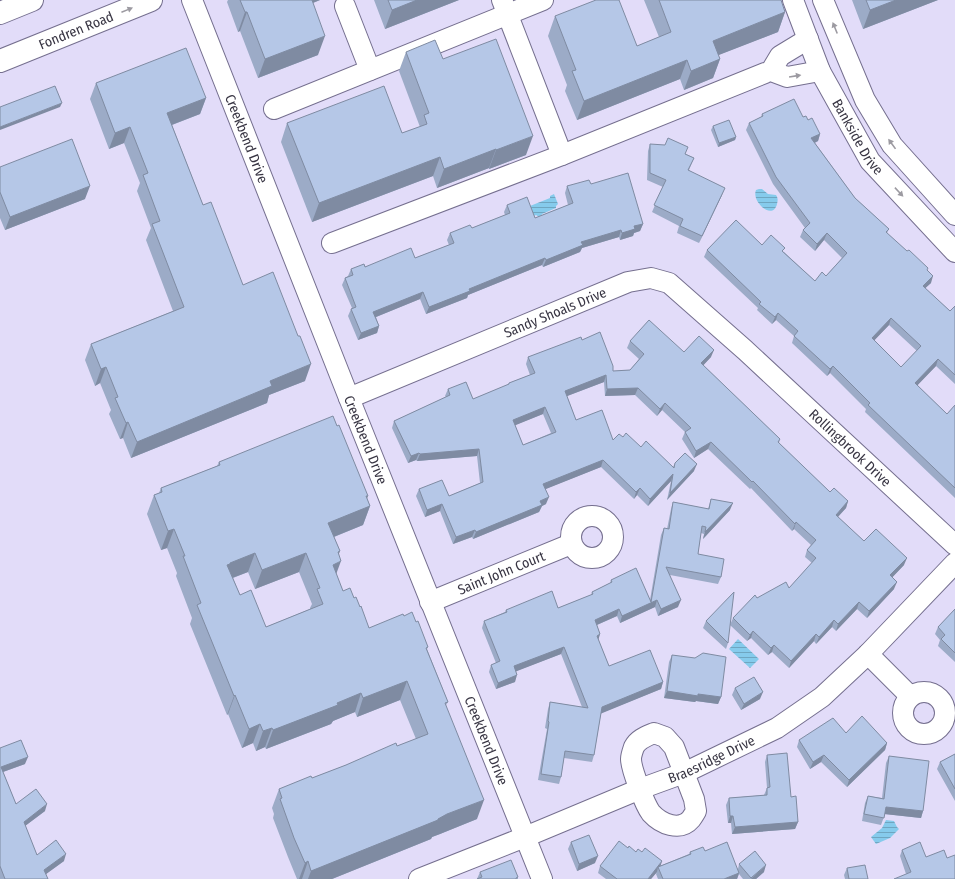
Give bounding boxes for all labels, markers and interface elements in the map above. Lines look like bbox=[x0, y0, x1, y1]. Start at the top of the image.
one-way arrow bbox=[122, 6, 134, 12]
street label: Fondren Road bbox=[36, 8, 116, 53]
one-way arrow bbox=[831, 22, 837, 34]
one-way arrow bbox=[789, 72, 801, 78]
street label: Creekbend Drive bbox=[222, 92, 272, 186]
street label: Bankside Drive bbox=[829, 96, 887, 178]
one-way arrow bbox=[888, 139, 896, 149]
one-way arrow bbox=[894, 187, 904, 197]
street label: Sandy Shoals Drive bbox=[501, 284, 609, 341]
street label: Creekbend Drive bbox=[340, 393, 391, 487]
street label: Rollingbrook Drive bbox=[806, 405, 895, 490]
street label: Saint John Court bbox=[455, 547, 548, 598]
street label: Creekbend Drive bbox=[461, 694, 512, 787]
street label: Braesridge Drive bbox=[666, 732, 758, 787]

